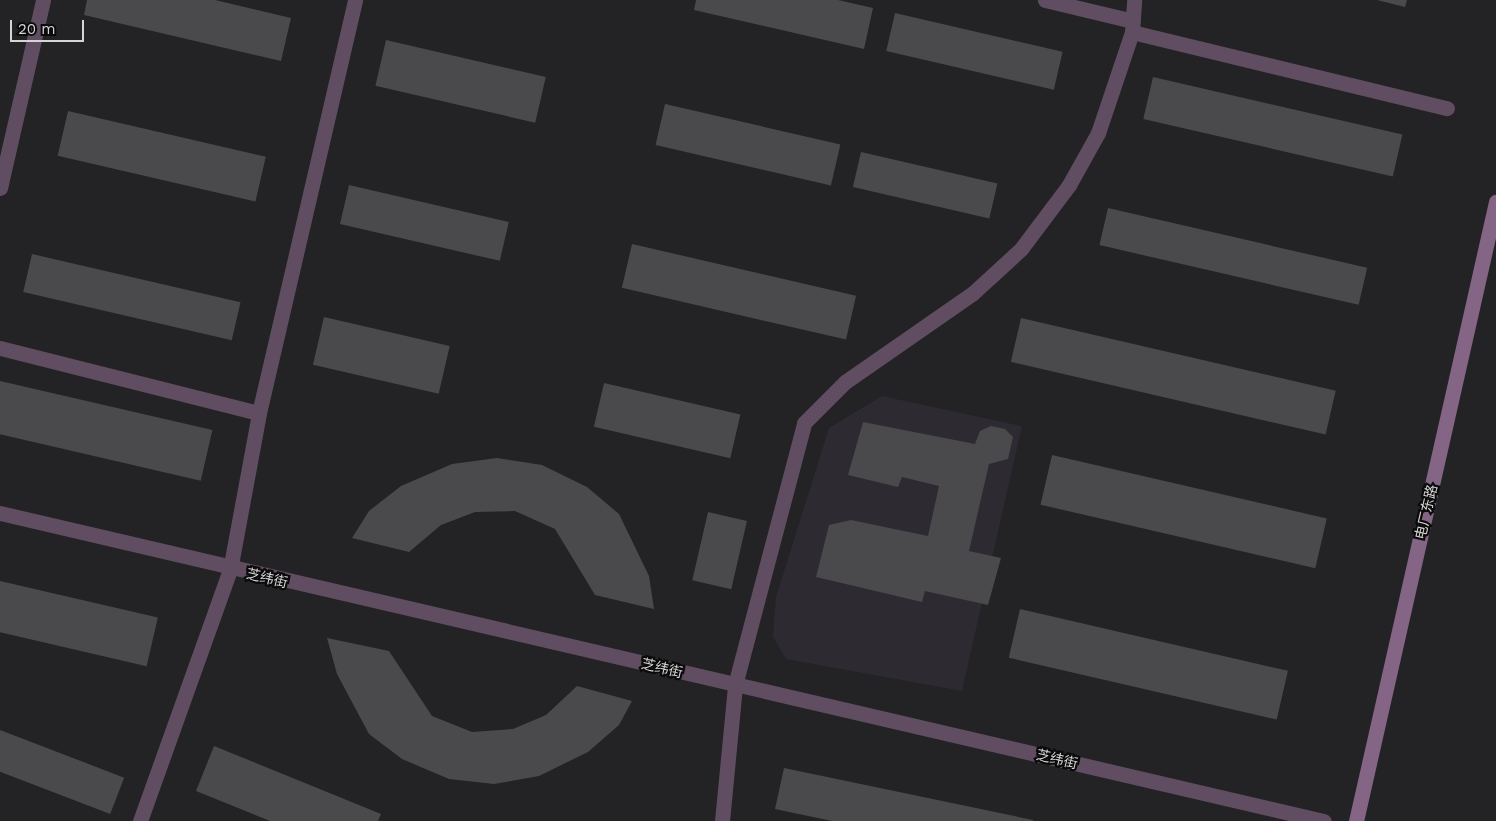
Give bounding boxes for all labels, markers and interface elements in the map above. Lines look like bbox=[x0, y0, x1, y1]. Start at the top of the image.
scale bar bbox=[12, 10, 86, 42]
text: 20 m bbox=[18, 20, 56, 38]
street label: 电厂东路 bbox=[1412, 483, 1440, 541]
street label: 芝纬街 bbox=[245, 565, 289, 591]
street label: 芝纬街 bbox=[640, 655, 684, 681]
street label: 芝纬街 bbox=[1035, 746, 1079, 772]

